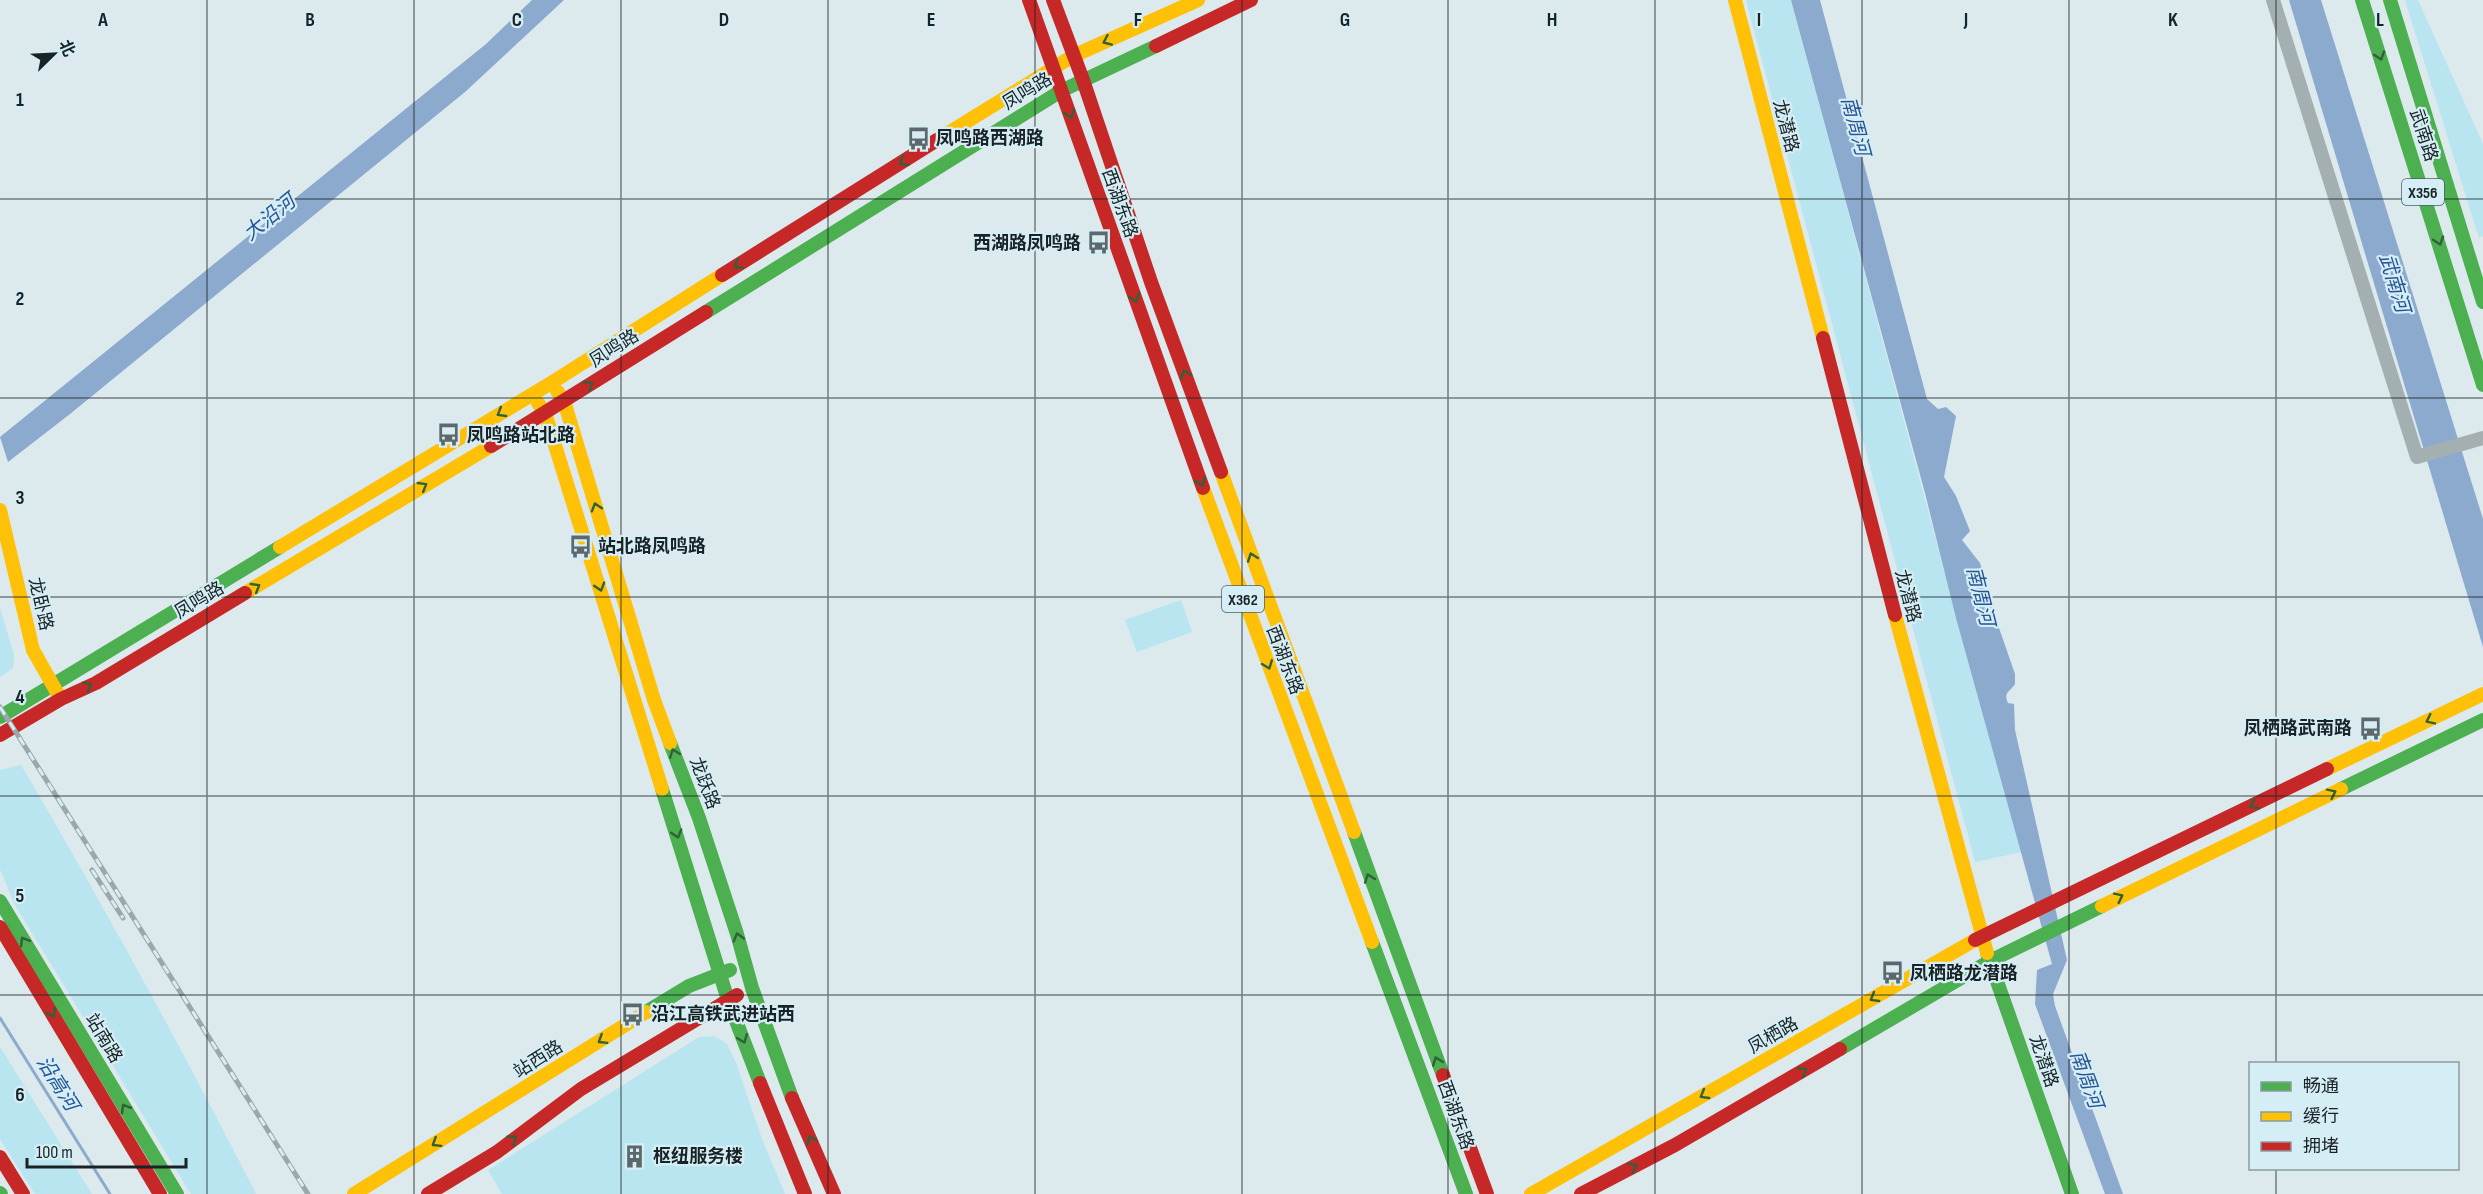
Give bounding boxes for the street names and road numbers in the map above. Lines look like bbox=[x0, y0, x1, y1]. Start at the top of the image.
street label: 凤鸣路 bbox=[999, 69, 1056, 114]
street label: 龙潜路 bbox=[1768, 97, 1803, 155]
street label: 武南路 bbox=[2405, 106, 2442, 164]
street label: 西湖东路 bbox=[1097, 166, 1142, 241]
road number: X356 bbox=[2402, 179, 2444, 205]
street label: 凤鸣路 bbox=[586, 325, 643, 372]
street label: 龙潜路 bbox=[1890, 567, 1925, 625]
street label: 龙卧路 bbox=[24, 575, 57, 633]
street label: 凤鸣路 bbox=[171, 578, 228, 623]
road number: X362 bbox=[1222, 586, 1264, 612]
street label: 西湖东路 bbox=[1262, 623, 1307, 698]
street label: 龙跃路 bbox=[685, 754, 724, 812]
street label: 站南路 bbox=[81, 1010, 126, 1067]
street label: 凤栖路 bbox=[1745, 1013, 1802, 1058]
street label: 龙潜路 bbox=[2025, 1032, 2062, 1090]
street label: 站西路 bbox=[510, 1036, 567, 1083]
street label: 西湖东路 bbox=[1433, 1078, 1478, 1153]

